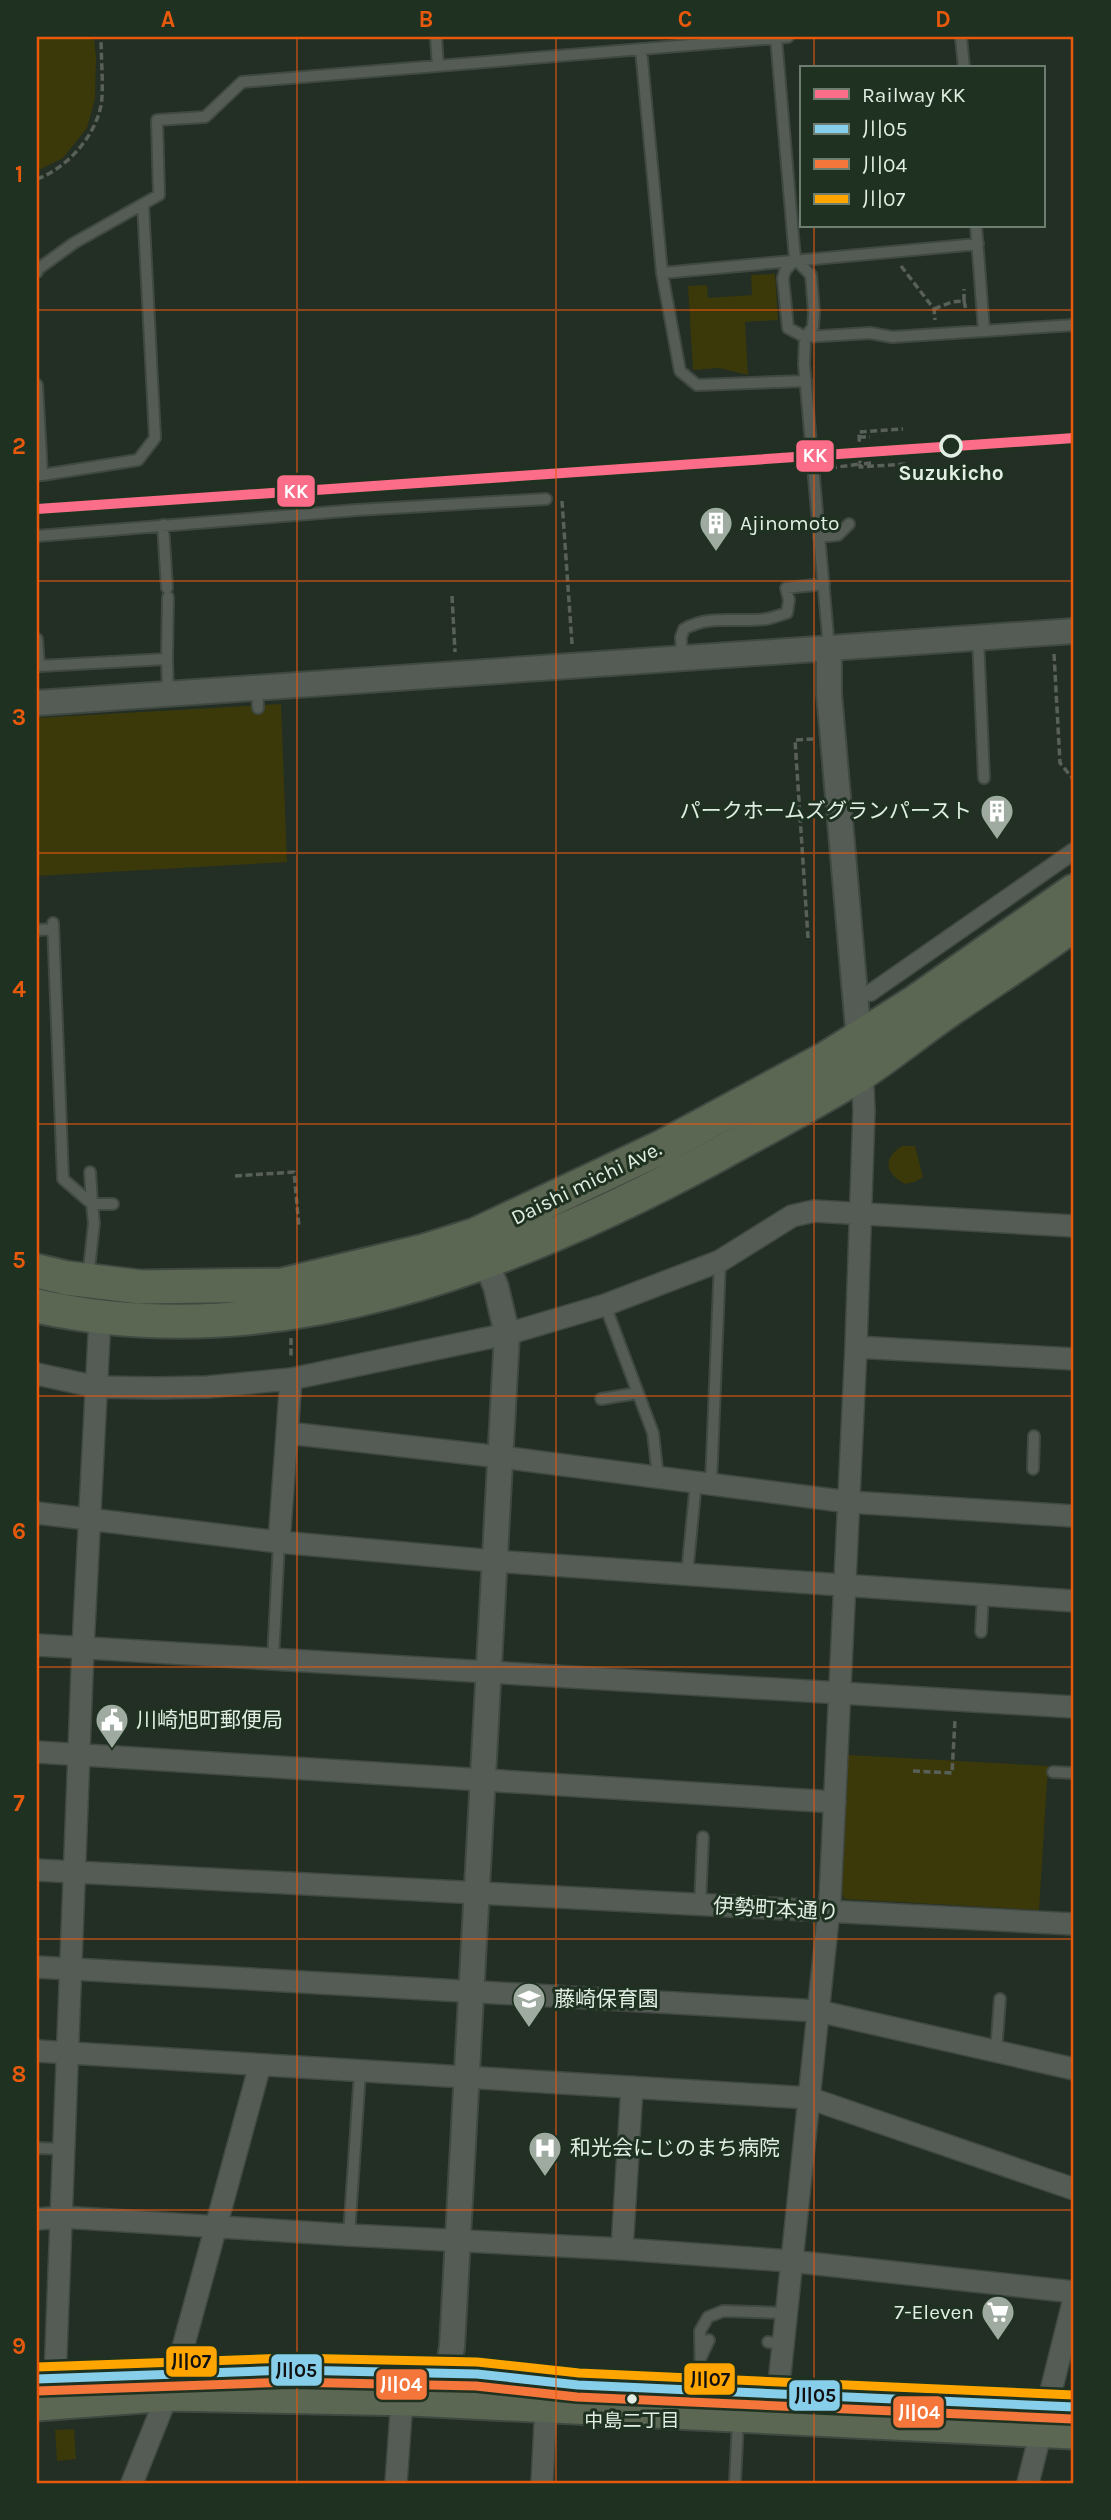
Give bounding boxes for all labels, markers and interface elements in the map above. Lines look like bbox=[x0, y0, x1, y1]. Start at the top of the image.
text: A bbox=[161, 6, 175, 33]
text: B bbox=[419, 6, 433, 33]
text: C bbox=[678, 6, 692, 33]
text: D bbox=[935, 6, 951, 33]
legend bbox=[800, 66, 1044, 228]
text: Railway KK bbox=[862, 83, 966, 107]
text: 川05 bbox=[862, 117, 907, 141]
text: 川04 bbox=[862, 153, 907, 177]
text: 1 bbox=[15, 161, 23, 188]
text: 川07 bbox=[862, 187, 905, 211]
text: 2 bbox=[12, 433, 26, 460]
marker: Suzukicho bbox=[940, 435, 962, 457]
line badge: KK bbox=[795, 439, 835, 473]
text: KK bbox=[803, 445, 828, 467]
place label: Suzukicho bbox=[898, 461, 1004, 485]
line badge: KK bbox=[276, 474, 316, 508]
text: KK bbox=[284, 481, 309, 503]
building icon: Ajinomoto bbox=[697, 504, 735, 553]
place label: Ajinomoto bbox=[740, 511, 840, 535]
text: 3 bbox=[12, 704, 26, 731]
building icon: パークホームズグランパースト bbox=[978, 792, 1016, 841]
place label: パークホームズグランパースト bbox=[680, 799, 972, 823]
text: 4 bbox=[12, 976, 26, 1003]
street label: Daishi michi Ave. bbox=[507, 1136, 665, 1230]
text: 5 bbox=[12, 1247, 26, 1274]
text: 6 bbox=[12, 1518, 26, 1545]
public building icon: 川崎旭町郵便局 bbox=[93, 1701, 131, 1750]
place label: 川崎旭町郵便局 bbox=[136, 1708, 283, 1732]
text: 7 bbox=[13, 1790, 25, 1817]
street label: 伊勢町本通り bbox=[712, 1894, 840, 1924]
school or university icon: 藤崎保育園 bbox=[510, 1980, 548, 2029]
place label: 藤崎保育園 bbox=[554, 1987, 659, 2011]
text: 8 bbox=[12, 2061, 26, 2088]
hospital icon: 和光会にじのまち病院 bbox=[526, 2129, 564, 2178]
place label: 和光会にじのまち病院 bbox=[570, 2136, 780, 2160]
supermarket icon: 7-Eleven bbox=[979, 2293, 1017, 2342]
place label: 7-Eleven bbox=[894, 2300, 974, 2324]
text: 9 bbox=[12, 2333, 26, 2360]
line badge: 川07 bbox=[165, 2345, 218, 2378]
text: 川07 bbox=[171, 2351, 212, 2373]
line badge: 川05 bbox=[270, 2353, 323, 2387]
text: 川05 bbox=[275, 2360, 317, 2382]
line badge: 川07 bbox=[683, 2362, 736, 2396]
line badge: 川04 bbox=[375, 2368, 428, 2401]
text: 川07 bbox=[690, 2369, 731, 2391]
text: 川04 bbox=[380, 2374, 423, 2396]
line badge: 川05 bbox=[788, 2379, 841, 2412]
text: 川05 bbox=[794, 2385, 836, 2407]
marker: 中島二丁目 bbox=[625, 2392, 639, 2406]
line badge: 川04 bbox=[892, 2395, 945, 2429]
text: 川04 bbox=[898, 2402, 941, 2424]
place label: 中島二丁目 bbox=[584, 2410, 680, 2432]

